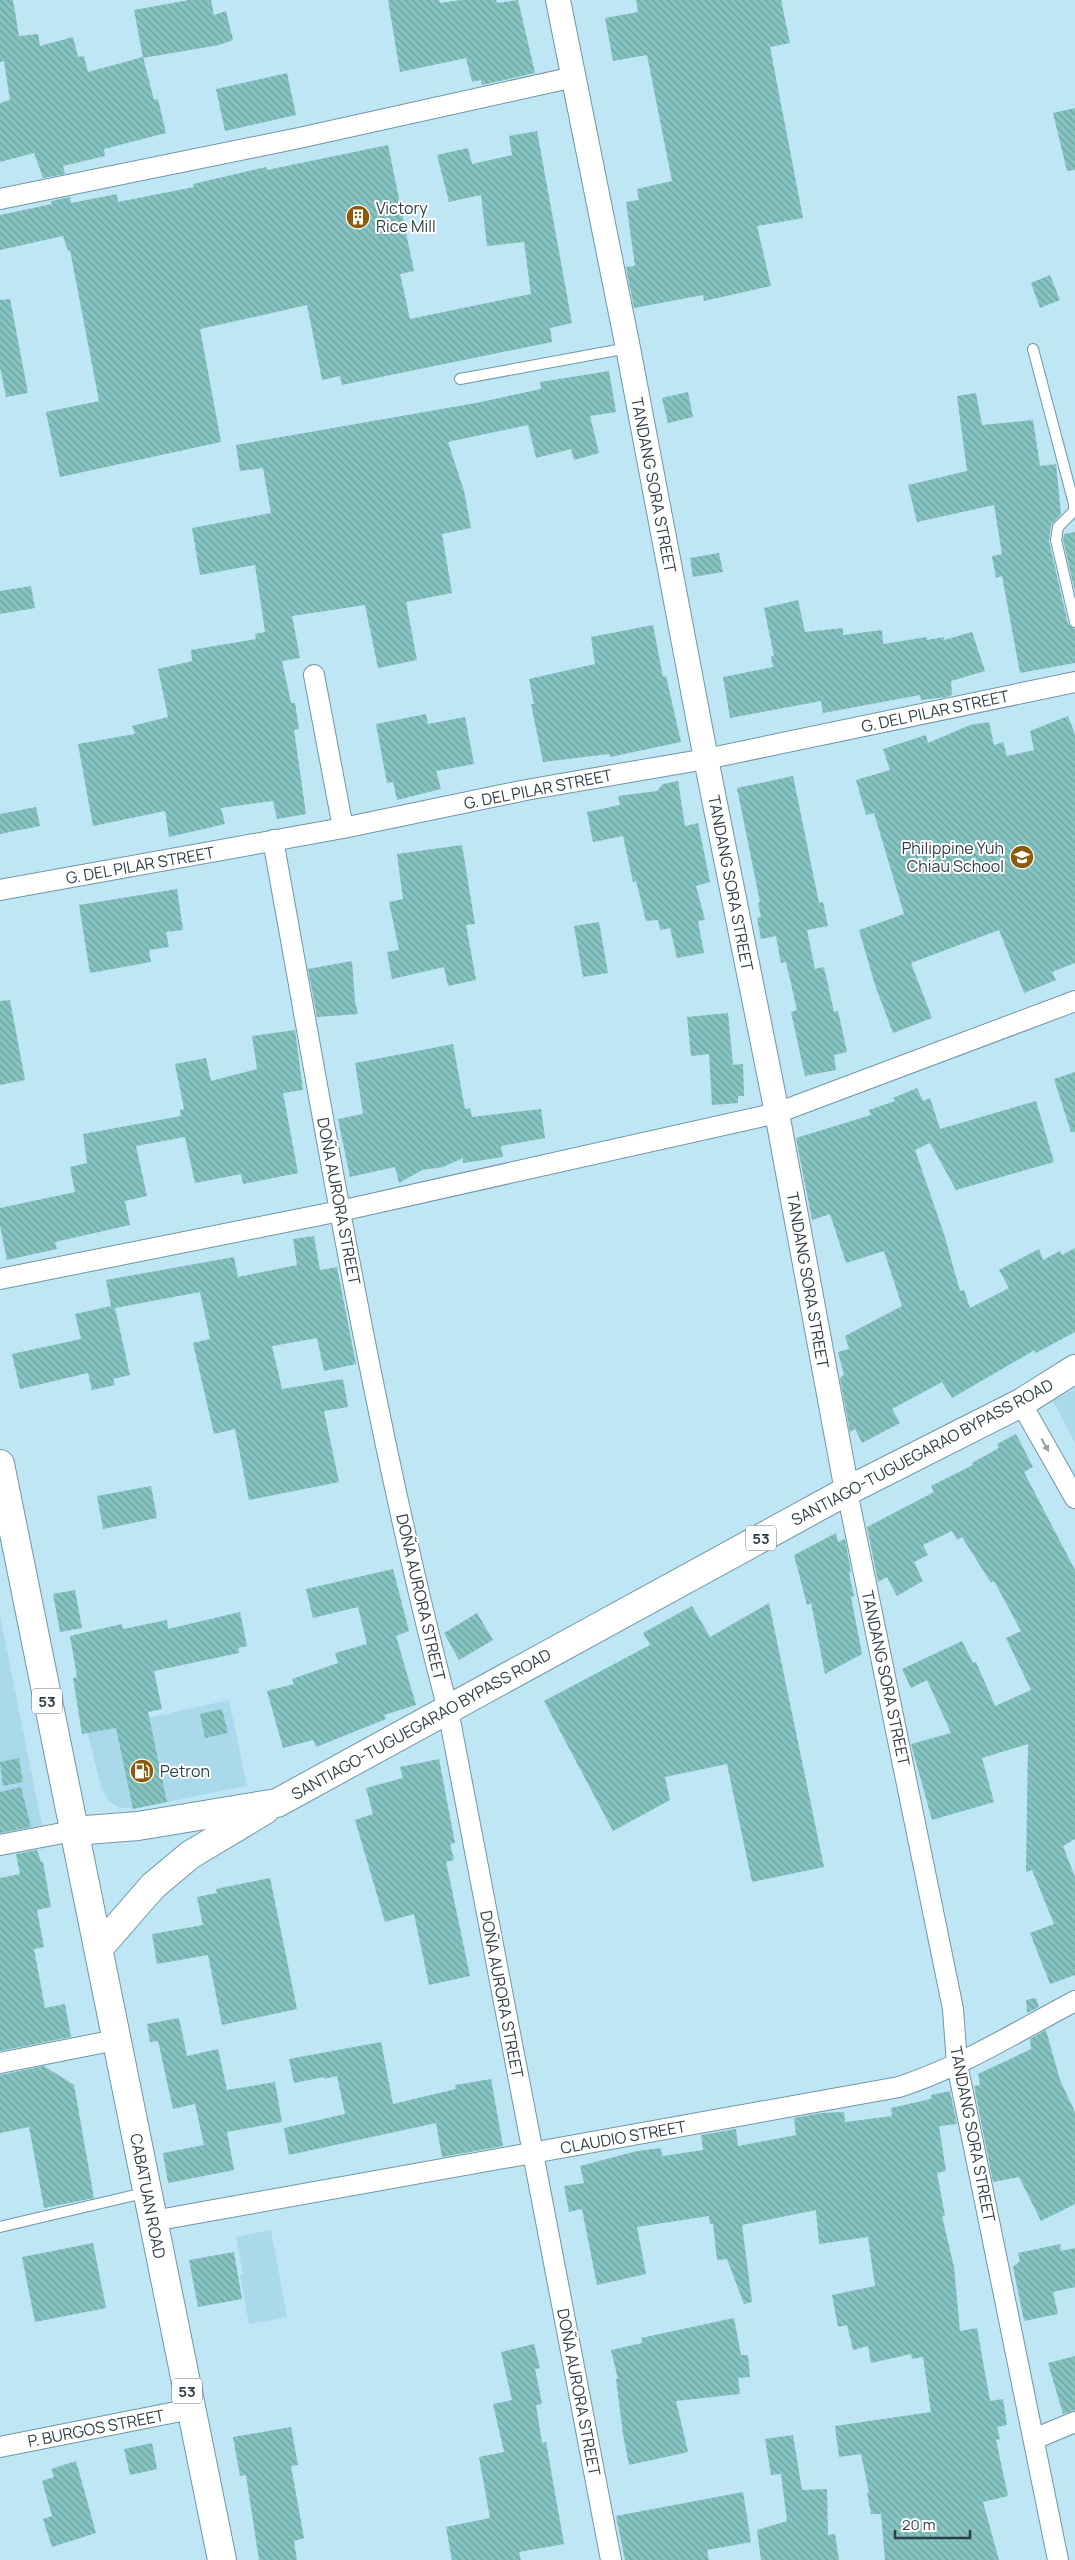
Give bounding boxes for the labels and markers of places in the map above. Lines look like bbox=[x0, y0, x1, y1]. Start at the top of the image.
place label: Victory Rice Mill bbox=[376, 197, 436, 237]
building icon: Victory Rice Mill bbox=[345, 204, 371, 230]
place label: Philippine Yuh Chiau School bbox=[902, 837, 1004, 877]
school or university icon: Philippine Yuh Chiau School bbox=[1009, 844, 1035, 870]
fuel station icon: Petron bbox=[129, 1758, 155, 1784]
place label: Petron bbox=[160, 1760, 210, 1782]

